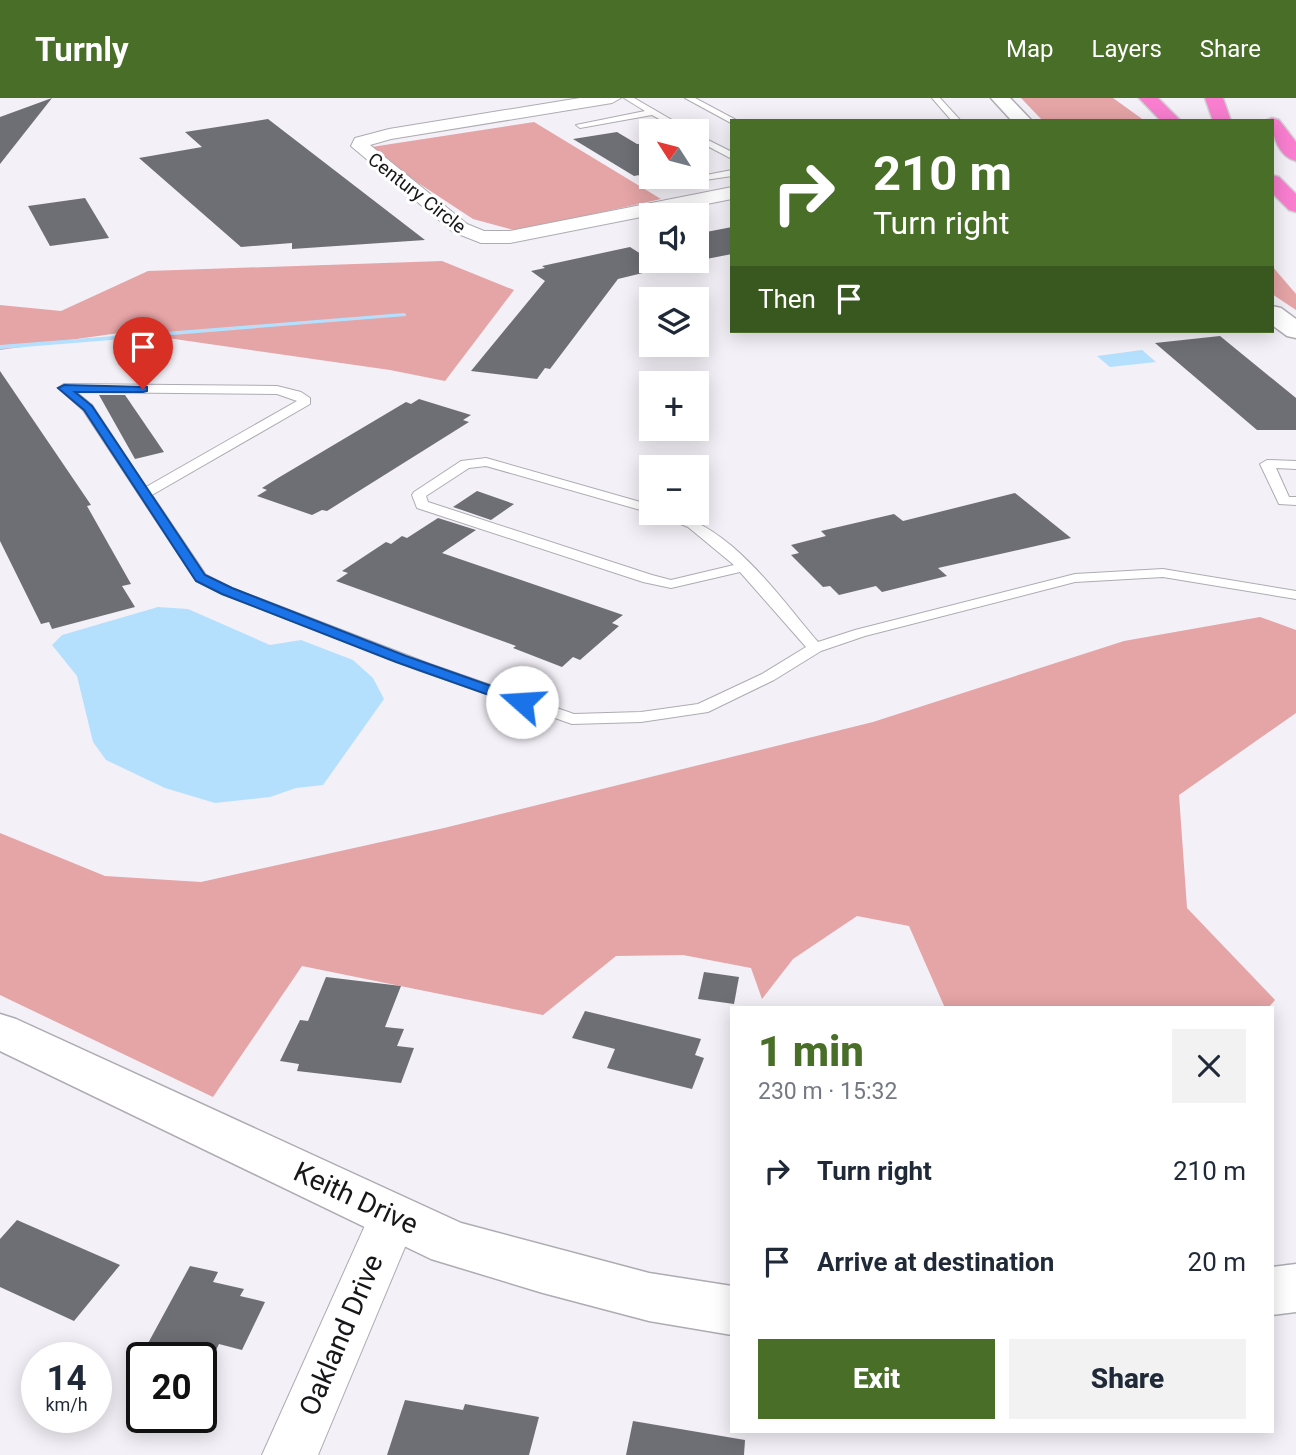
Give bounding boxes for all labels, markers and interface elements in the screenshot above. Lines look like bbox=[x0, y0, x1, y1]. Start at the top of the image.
text: Turnly bbox=[35, 30, 129, 69]
text: Map bbox=[1006, 35, 1054, 63]
text: Layers bbox=[1092, 35, 1162, 63]
text: Share bbox=[1200, 35, 1261, 63]
north arrow bbox=[639, 119, 709, 189]
map controls bbox=[639, 119, 709, 525]
text: 210 m bbox=[873, 145, 1012, 202]
icon: right bbox=[758, 147, 849, 238]
street label: Century Circle bbox=[363, 148, 471, 238]
button: sound bbox=[639, 203, 709, 273]
text: Turn right bbox=[873, 204, 1009, 242]
icon: arrive bbox=[830, 280, 868, 318]
text: Then bbox=[758, 284, 816, 314]
button: layers bbox=[639, 287, 709, 357]
pin bbox=[113, 317, 173, 389]
icon: arrive bbox=[124, 328, 162, 366]
button: + bbox=[639, 371, 709, 441]
button: − bbox=[639, 455, 709, 525]
position arrow bbox=[485, 665, 559, 739]
text: 1 min bbox=[758, 1027, 864, 1076]
button: close bbox=[1172, 1029, 1246, 1103]
text: 230 m · 15:32 bbox=[758, 1078, 897, 1105]
icon: right bbox=[758, 1152, 796, 1190]
street label: Keith Drive bbox=[289, 1155, 423, 1241]
text: Turn right bbox=[817, 1156, 932, 1186]
text: 210 m bbox=[1173, 1156, 1246, 1186]
icon: arrive bbox=[758, 1243, 796, 1281]
text: Arrive at destination bbox=[817, 1247, 1054, 1277]
text: 20 m bbox=[1188, 1247, 1246, 1277]
street label: Oakland Drive bbox=[292, 1249, 390, 1421]
button: Exit bbox=[758, 1339, 995, 1419]
button: Share bbox=[1009, 1339, 1246, 1419]
speed limit sign: 20 bbox=[126, 1342, 217, 1433]
text: 14 bbox=[46, 1358, 87, 1399]
text: km/h bbox=[45, 1394, 88, 1415]

